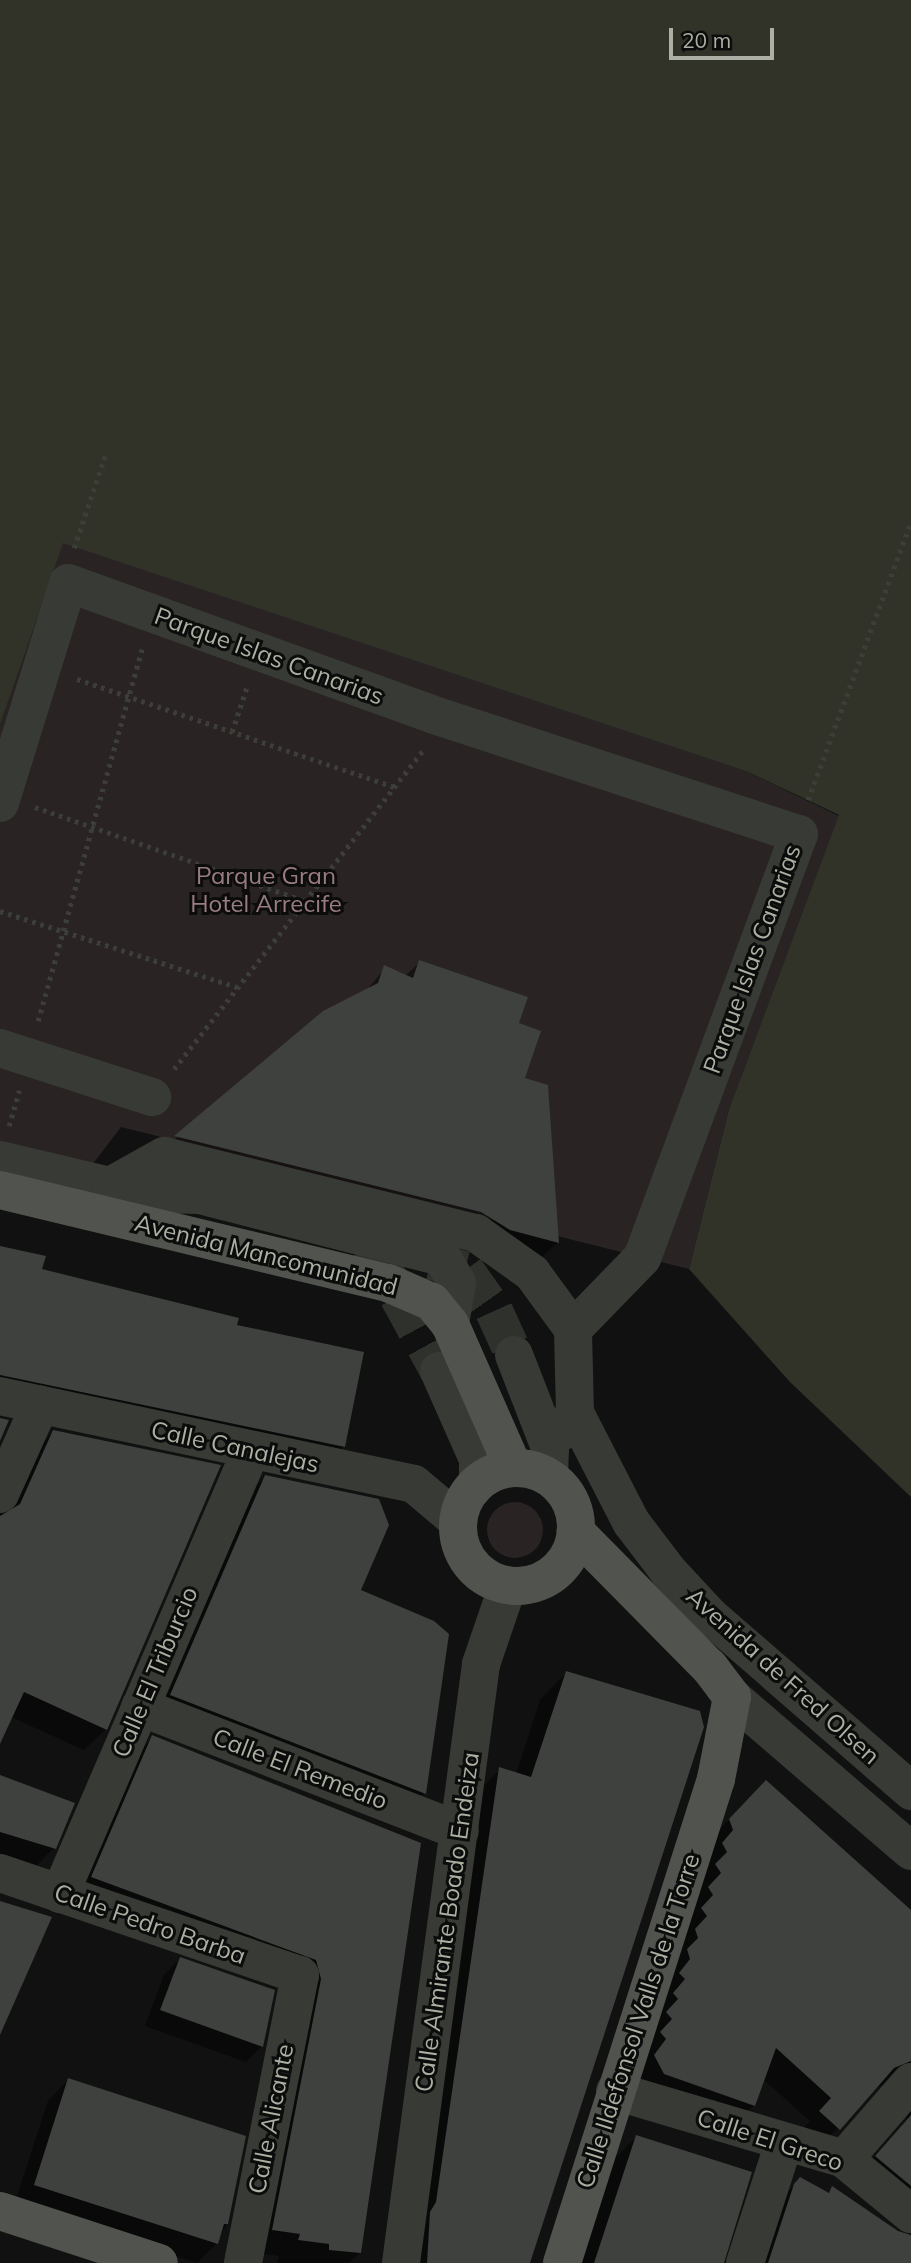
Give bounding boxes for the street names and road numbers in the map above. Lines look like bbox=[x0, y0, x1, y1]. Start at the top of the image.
street label: Parque Islas Canarias bbox=[151, 601, 387, 711]
street label: Parque Islas Canarias bbox=[697, 841, 807, 1077]
street label: Avenida Mancomunidad bbox=[132, 1208, 400, 1302]
street label: Calle Canalejas bbox=[148, 1415, 322, 1479]
street label: Calle El Triburcio bbox=[106, 1582, 204, 1762]
street label: Avenida de Fred Olsen bbox=[680, 1582, 886, 1770]
street label: Calle El Remedio bbox=[209, 1722, 391, 1816]
street label: Calle Almirante Boado Endeiza bbox=[409, 1750, 485, 2094]
street label: Calle Ildefonsol Valls de la Torre bbox=[570, 1850, 706, 2192]
street label: Calle Pedro Barba bbox=[51, 1878, 249, 1970]
street label: Calle Alicante bbox=[242, 2042, 300, 2196]
street label: Calle El Greco bbox=[693, 2103, 847, 2177]

